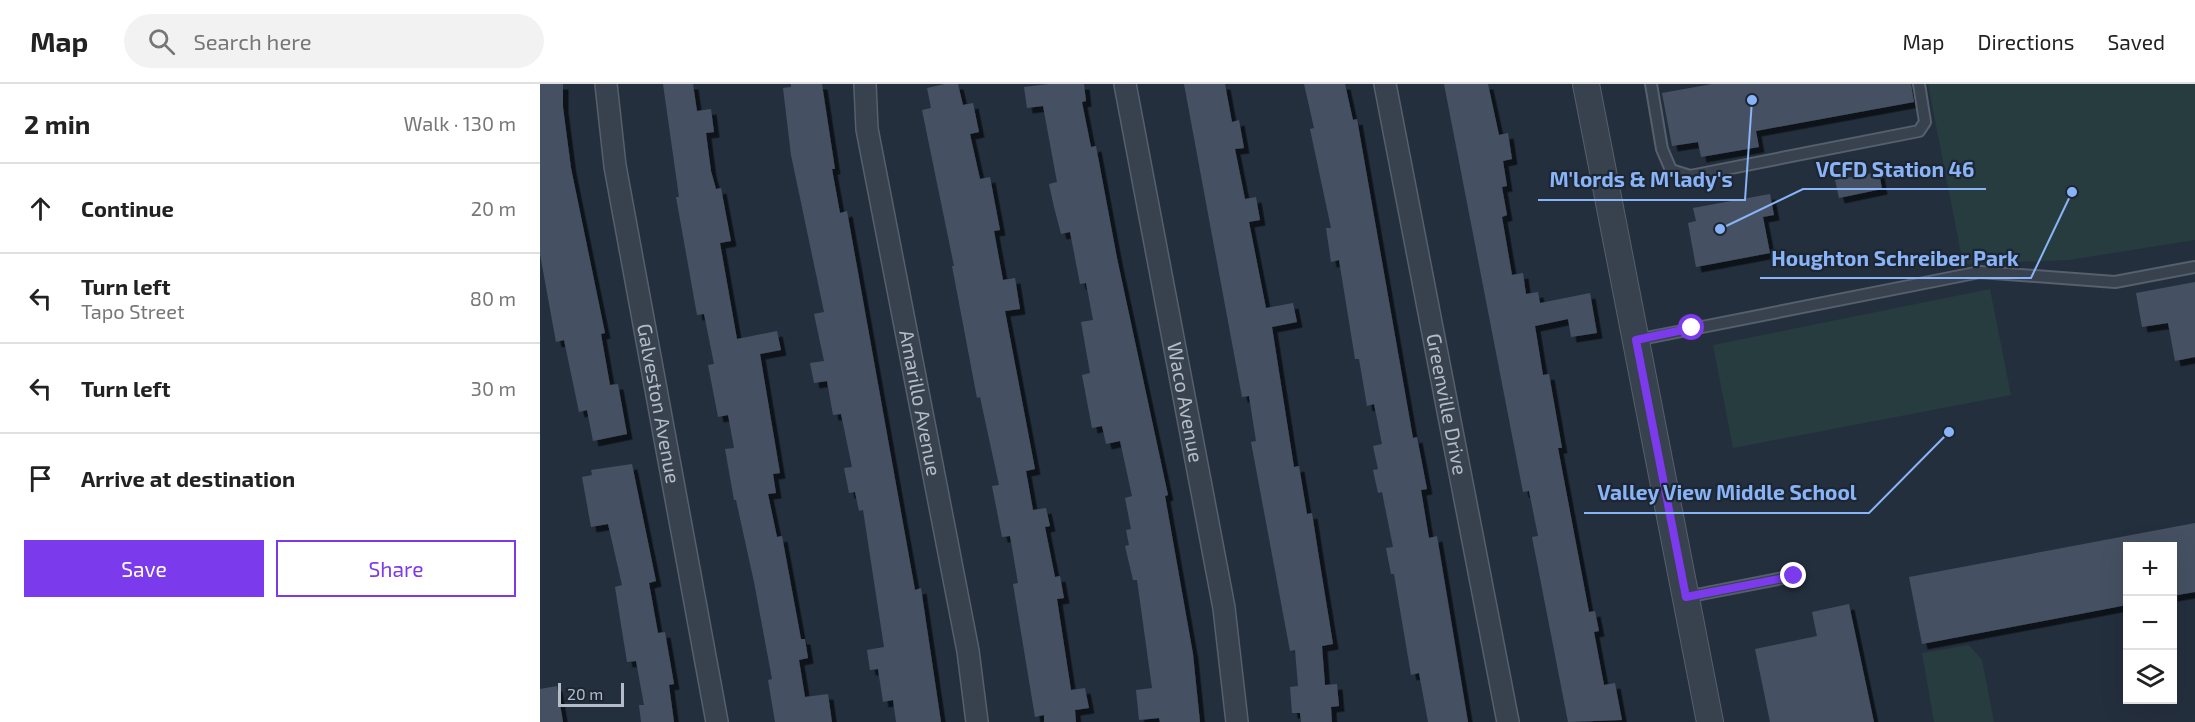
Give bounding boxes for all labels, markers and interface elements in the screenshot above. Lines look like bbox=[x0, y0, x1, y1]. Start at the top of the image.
search box bbox=[124, 14, 544, 68]
text: Map bbox=[30, 24, 88, 58]
icon: search bbox=[145, 25, 178, 58]
text: Search here bbox=[193, 28, 312, 54]
text: Map bbox=[1902, 29, 1945, 54]
text: Directions bbox=[1978, 29, 2074, 54]
text: Saved bbox=[2107, 29, 2165, 54]
text: 2 min bbox=[24, 108, 90, 139]
text: Walk · 130 m bbox=[404, 111, 516, 135]
callout: VCFD Station 46 bbox=[1803, 150, 1986, 189]
text: VCFD Station 46 bbox=[1816, 156, 1974, 181]
callout: M'lords & M'lady's bbox=[1538, 161, 1745, 200]
text: M'lords & M'lady's bbox=[1549, 166, 1733, 192]
icon: ahead bbox=[24, 192, 57, 225]
text: Continue bbox=[81, 195, 174, 221]
text: 20 m bbox=[471, 196, 516, 220]
callout: Houghton Schreiber Park bbox=[1760, 239, 2031, 278]
text: Houghton Schreiber Park bbox=[1771, 245, 2019, 270]
text: Turn left bbox=[81, 273, 170, 299]
icon: left bbox=[24, 282, 57, 315]
text: 80 m bbox=[470, 286, 516, 310]
text: Tapo Street bbox=[81, 299, 185, 323]
route start bbox=[1678, 314, 1704, 340]
street label: Galveston Avenue bbox=[633, 321, 686, 485]
street label: Amarillo Avenue bbox=[895, 328, 947, 478]
street label: Greenville Drive bbox=[1422, 331, 1473, 477]
street label: Waco Avenue bbox=[1163, 340, 1209, 464]
icon: left bbox=[24, 372, 57, 405]
text: Turn left bbox=[81, 375, 170, 401]
text: 30 m bbox=[471, 376, 516, 400]
icon: arrive bbox=[24, 462, 57, 495]
text: Arrive at destination bbox=[81, 465, 295, 491]
callout: Valley View Middle School bbox=[1584, 474, 1869, 513]
text: Valley View Middle School bbox=[1597, 479, 1857, 505]
button: Save bbox=[24, 540, 264, 597]
button: Share bbox=[276, 540, 516, 597]
map controls bbox=[2123, 542, 2177, 704]
button: + bbox=[2123, 542, 2177, 596]
route end bbox=[1780, 562, 1806, 588]
button: − bbox=[2123, 596, 2177, 650]
button: layers bbox=[2123, 650, 2177, 704]
scale bar bbox=[558, 680, 624, 708]
text: 20 m bbox=[567, 684, 603, 703]

